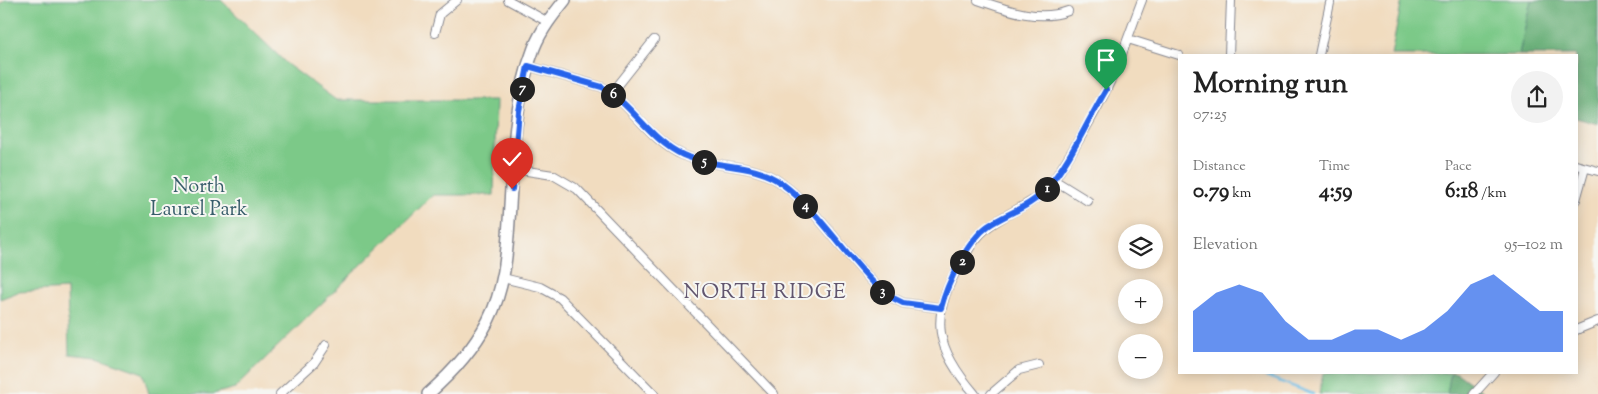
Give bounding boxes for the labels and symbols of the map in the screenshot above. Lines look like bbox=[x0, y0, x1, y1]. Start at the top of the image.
pin bbox=[1085, 39, 1127, 90]
pin: 7 bbox=[510, 76, 534, 102]
pin: 6 bbox=[600, 82, 626, 108]
pin bbox=[491, 138, 533, 189]
pin: 5 bbox=[692, 150, 716, 174]
park label: North Laurel Park bbox=[150, 173, 248, 225]
pin: 1 bbox=[1034, 176, 1060, 202]
pin: 4 bbox=[792, 194, 818, 218]
pin: 2 bbox=[950, 250, 974, 274]
district label: NORTH RIDGE bbox=[683, 278, 847, 308]
pin: 3 bbox=[870, 280, 894, 304]

